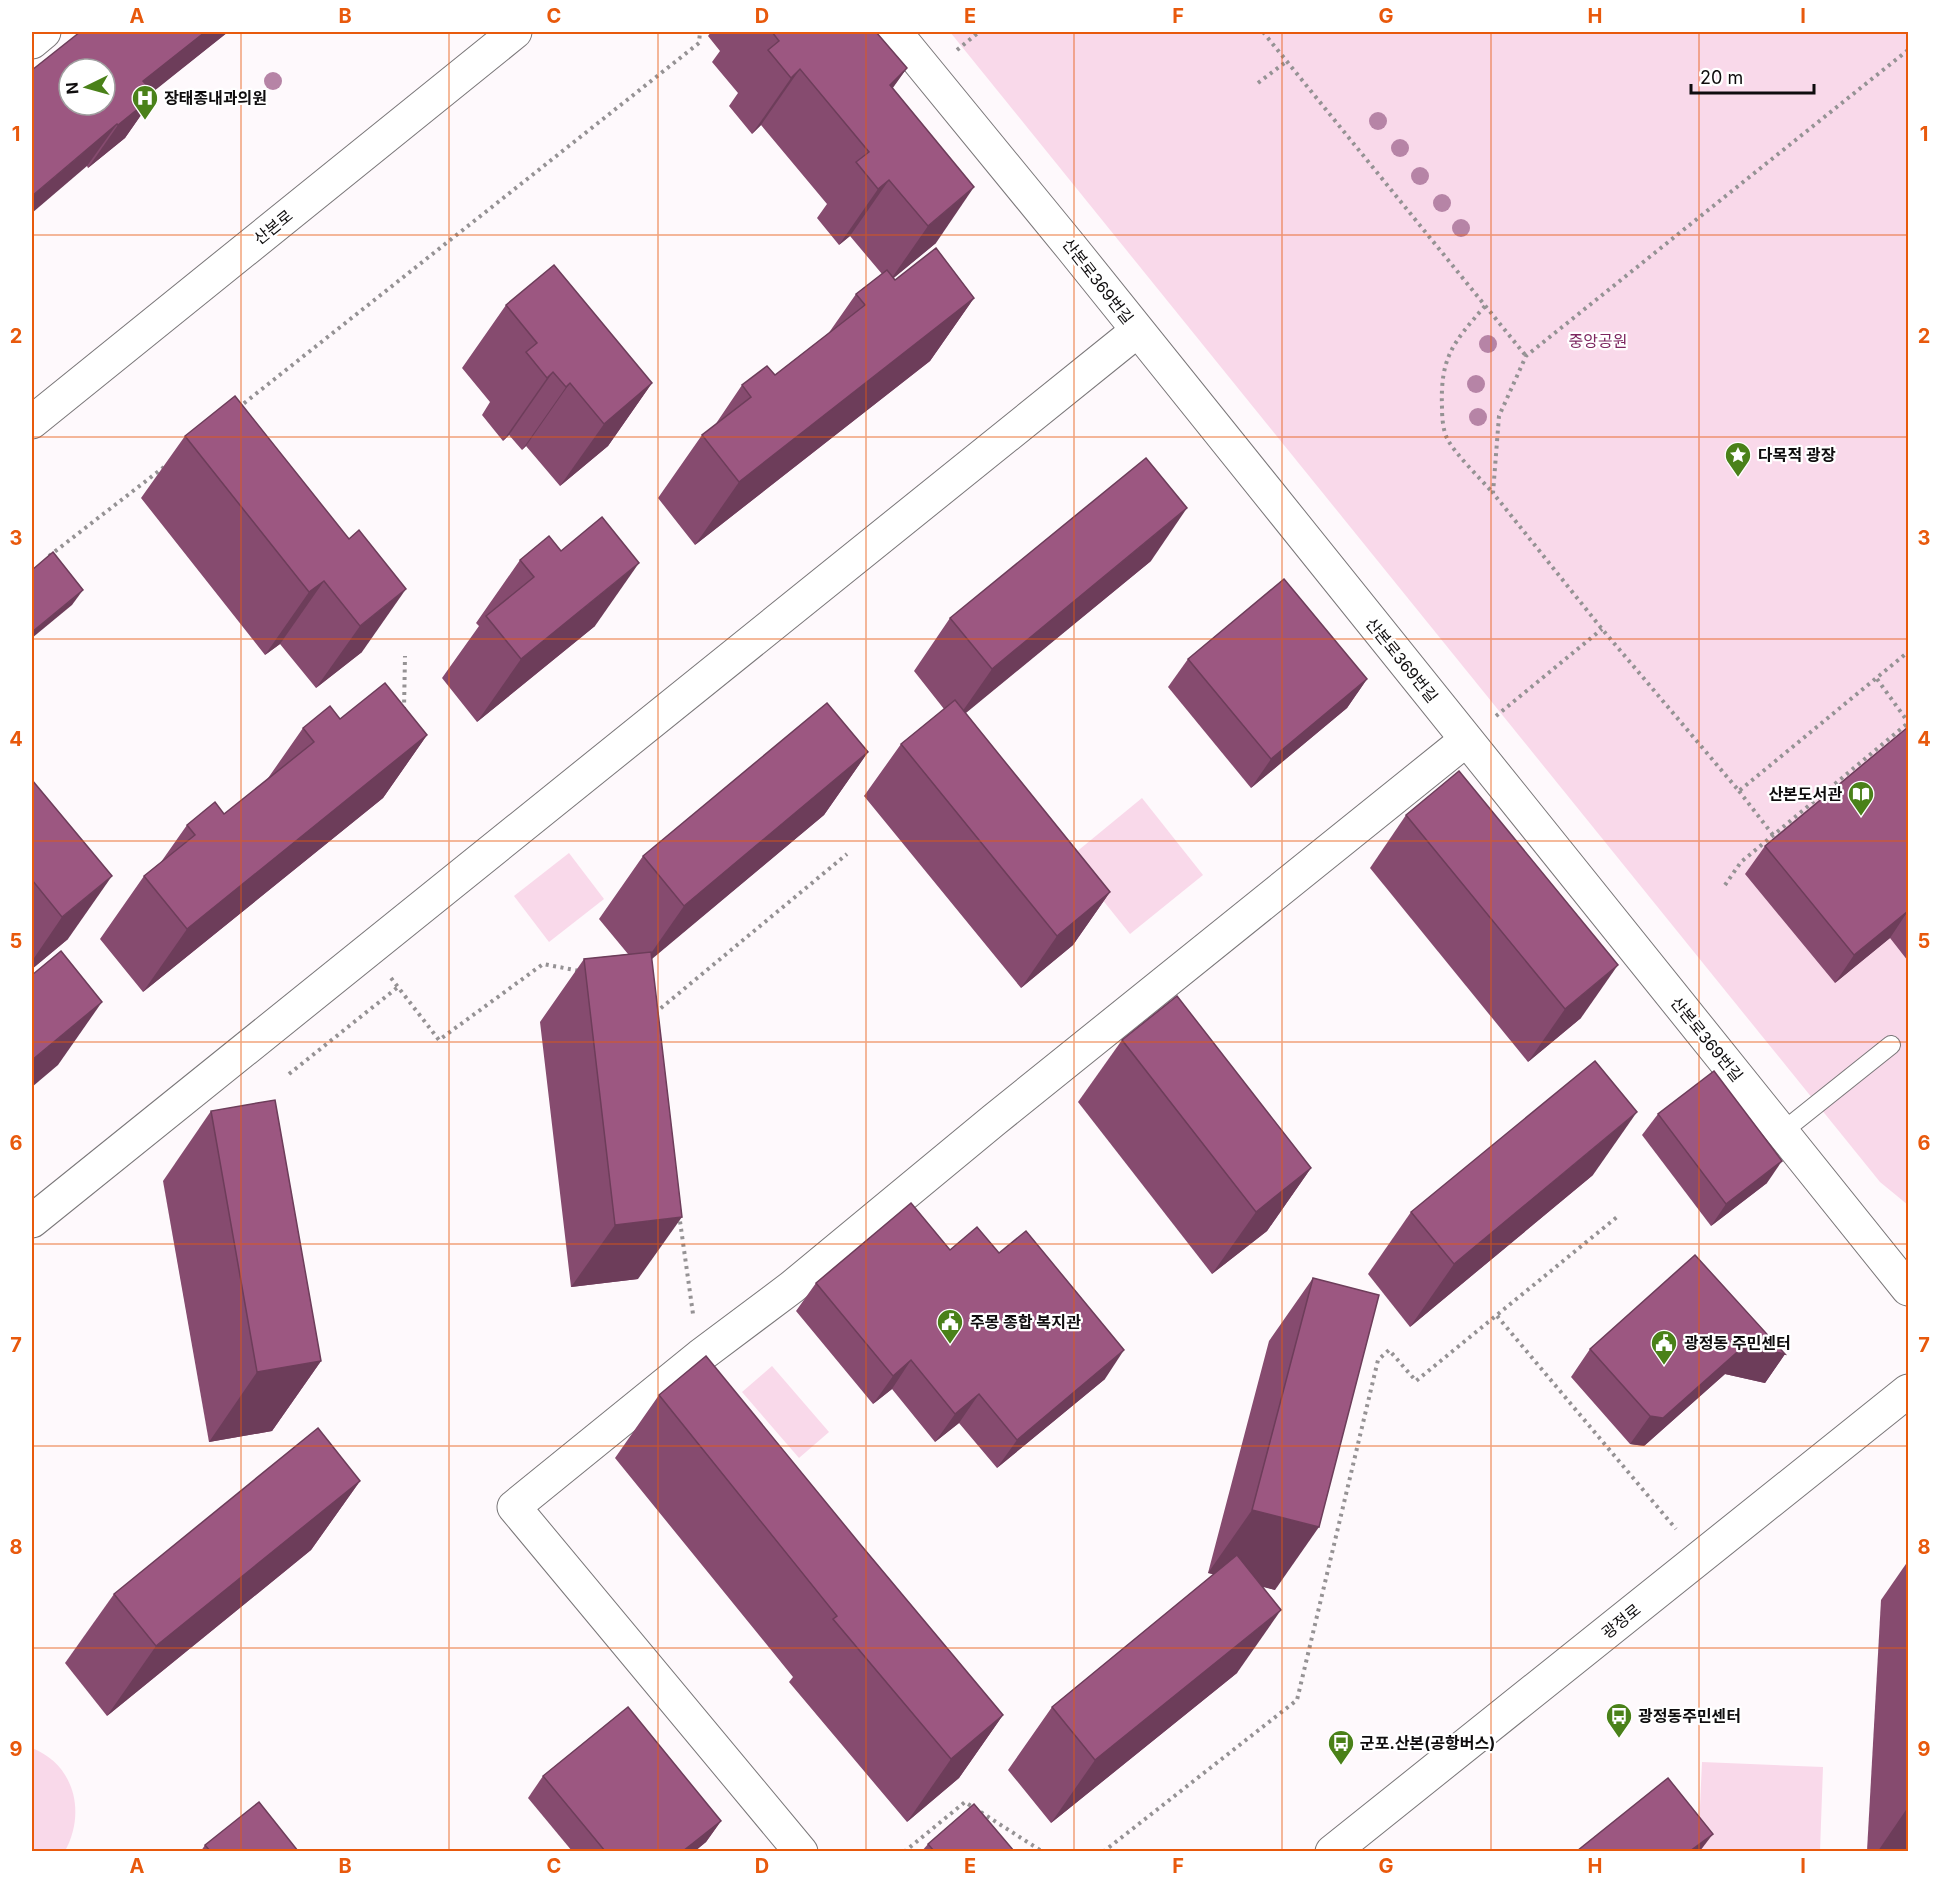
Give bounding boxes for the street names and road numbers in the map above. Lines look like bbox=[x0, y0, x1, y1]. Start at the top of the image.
street label: 산본로 bbox=[250, 205, 297, 249]
street label: 산본로369번길 bbox=[1058, 234, 1138, 328]
street label: 산본로369번길 bbox=[1362, 614, 1442, 706]
street label: 산본로369번길 bbox=[1667, 993, 1747, 1085]
street label: 광정로 bbox=[1598, 1599, 1645, 1643]

